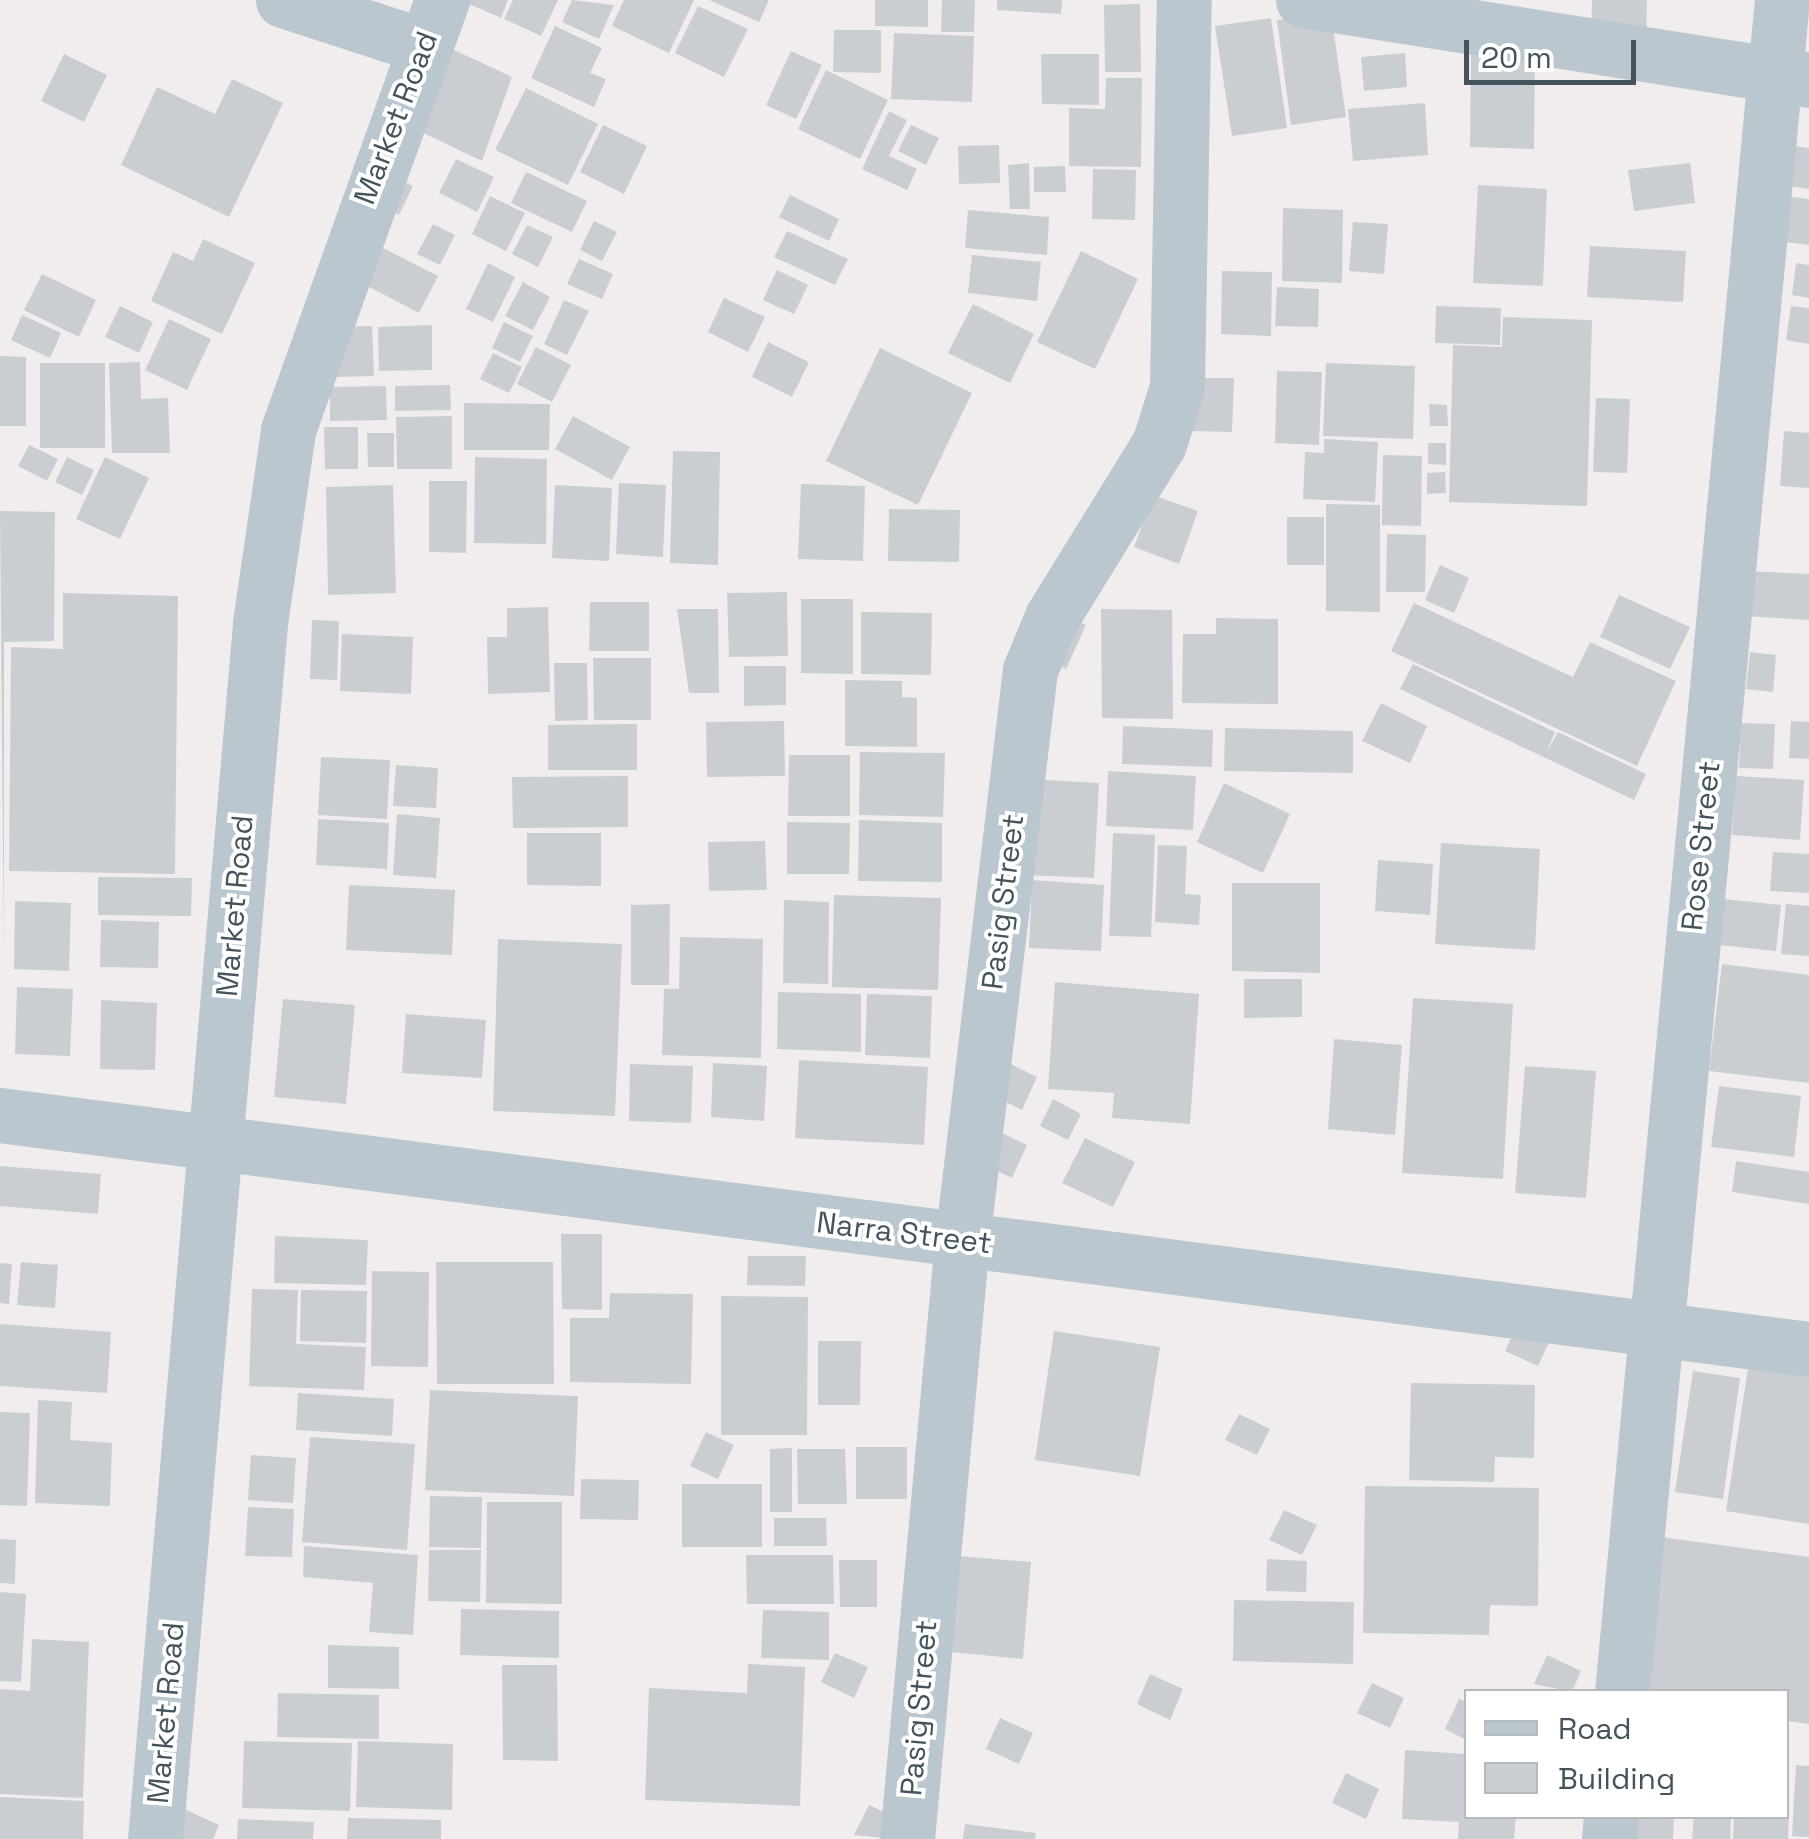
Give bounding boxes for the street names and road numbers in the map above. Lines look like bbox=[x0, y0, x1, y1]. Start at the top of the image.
street label: Market Road bbox=[347, 27, 445, 209]
street label: Rose Street bbox=[1674, 759, 1728, 933]
street label: Pasig Street bbox=[974, 812, 1032, 992]
street label: Market Road bbox=[209, 814, 261, 998]
street label: Narra Street bbox=[814, 1204, 994, 1262]
street label: Pasig Street bbox=[893, 1618, 945, 1798]
street label: Market Road bbox=[140, 1621, 192, 1805]

